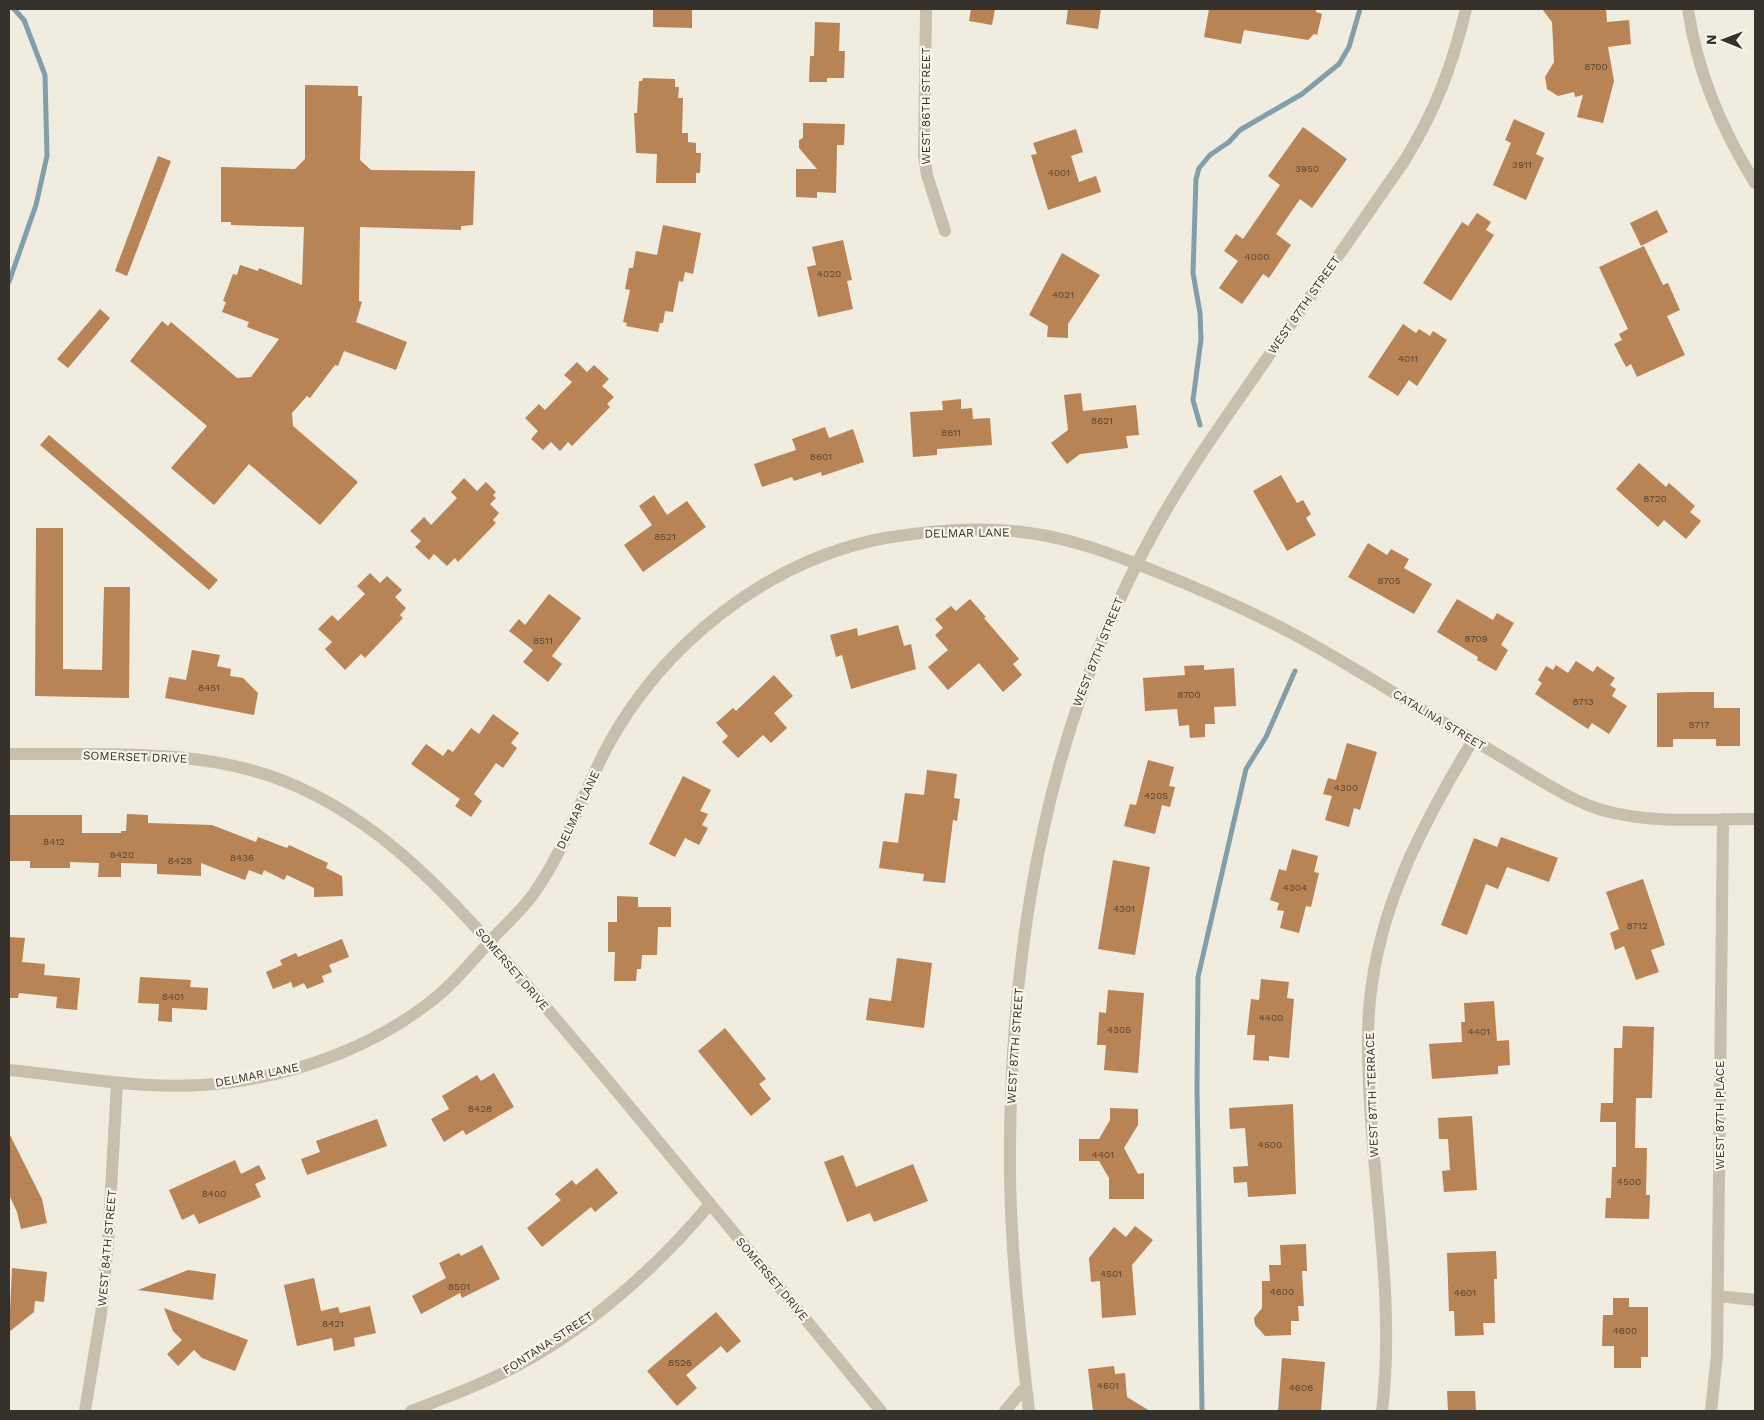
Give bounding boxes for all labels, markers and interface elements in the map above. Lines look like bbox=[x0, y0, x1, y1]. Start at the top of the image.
north arrow bbox=[1699, 15, 1749, 65]
text: N bbox=[1703, 34, 1719, 45]
street label: WEST 86TH STREET bbox=[919, 47, 933, 165]
house number: 8700 bbox=[1584, 61, 1608, 72]
house number: 3911 bbox=[1512, 159, 1532, 170]
house number: 3950 bbox=[1295, 163, 1319, 174]
house number: 4001 bbox=[1048, 167, 1070, 178]
house number: 4000 bbox=[1245, 251, 1269, 262]
street label: WEST 87TH STREET bbox=[1265, 253, 1343, 357]
house number: 4020 bbox=[817, 268, 841, 279]
house number: 4021 bbox=[1052, 289, 1074, 300]
house number: 4011 bbox=[1398, 353, 1418, 364]
house number: 8621 bbox=[1091, 415, 1113, 426]
house number: 8611 bbox=[941, 427, 961, 438]
house number: 8601 bbox=[810, 451, 832, 462]
house number: 8720 bbox=[1643, 493, 1667, 504]
street label: DELMAR LANE bbox=[924, 525, 1010, 541]
house number: 8521 bbox=[654, 531, 676, 542]
house number: 8705 bbox=[1377, 575, 1401, 586]
street label: WEST 87TH STREET bbox=[1070, 595, 1126, 709]
house number: 8709 bbox=[1464, 633, 1488, 644]
house number: 8511 bbox=[533, 635, 553, 646]
house number: 8451 bbox=[198, 682, 220, 693]
street label: CATALINA STREET bbox=[1390, 687, 1488, 753]
house number: 8700 bbox=[1177, 689, 1201, 700]
house number: 8713 bbox=[1572, 696, 1594, 707]
house number: 8717 bbox=[1689, 719, 1710, 730]
street label: SOMERSET DRIVE bbox=[83, 748, 188, 766]
street label: DELMAR LANE bbox=[554, 768, 603, 852]
house number: 4300 bbox=[1334, 782, 1358, 793]
house number: 4205 bbox=[1144, 790, 1168, 801]
house number: 8412 bbox=[43, 836, 65, 847]
house number: 8420 bbox=[110, 849, 134, 860]
house number: 8436 bbox=[230, 852, 254, 863]
house number: 8428 bbox=[168, 855, 192, 866]
house number: 4304 bbox=[1283, 882, 1307, 893]
house number: 4301 bbox=[1113, 903, 1135, 914]
house number: 8712 bbox=[1626, 920, 1648, 931]
street label: SOMERSET DRIVE bbox=[472, 925, 552, 1013]
street label: WEST 87TH STREET bbox=[1004, 987, 1026, 1105]
house number: 8401 bbox=[162, 991, 184, 1002]
house number: 4400 bbox=[1259, 1012, 1283, 1023]
house number: 4305 bbox=[1107, 1024, 1131, 1035]
house number: 4401 bbox=[1468, 1026, 1490, 1037]
street label: WEST 87TH TERRACE bbox=[1363, 1032, 1381, 1158]
street label: DELMAR LANE bbox=[214, 1060, 301, 1090]
street label: WEST 87TH PLACE bbox=[1713, 1060, 1727, 1170]
house number: 8428 bbox=[468, 1103, 492, 1114]
house number: 4500 bbox=[1258, 1139, 1282, 1150]
house number: 4401 bbox=[1092, 1149, 1114, 1160]
house number: 4500 bbox=[1617, 1176, 1641, 1187]
house number: 8400 bbox=[202, 1188, 226, 1199]
street label: WEST 84TH STREET bbox=[95, 1189, 119, 1307]
street label: SOMERSET DRIVE bbox=[733, 1234, 811, 1324]
house number: 4501 bbox=[1100, 1268, 1122, 1279]
house number: 8501 bbox=[448, 1281, 470, 1292]
house number: 4600 bbox=[1270, 1286, 1294, 1297]
house number: 4601 bbox=[1454, 1287, 1476, 1298]
street label: FONTANA STREET bbox=[500, 1309, 596, 1377]
house number: 8421 bbox=[322, 1318, 344, 1329]
house number: 4600 bbox=[1613, 1325, 1637, 1336]
house number: 8526 bbox=[668, 1357, 692, 1368]
house number: 4601 bbox=[1097, 1380, 1119, 1391]
house number: 4606 bbox=[1289, 1382, 1313, 1393]

